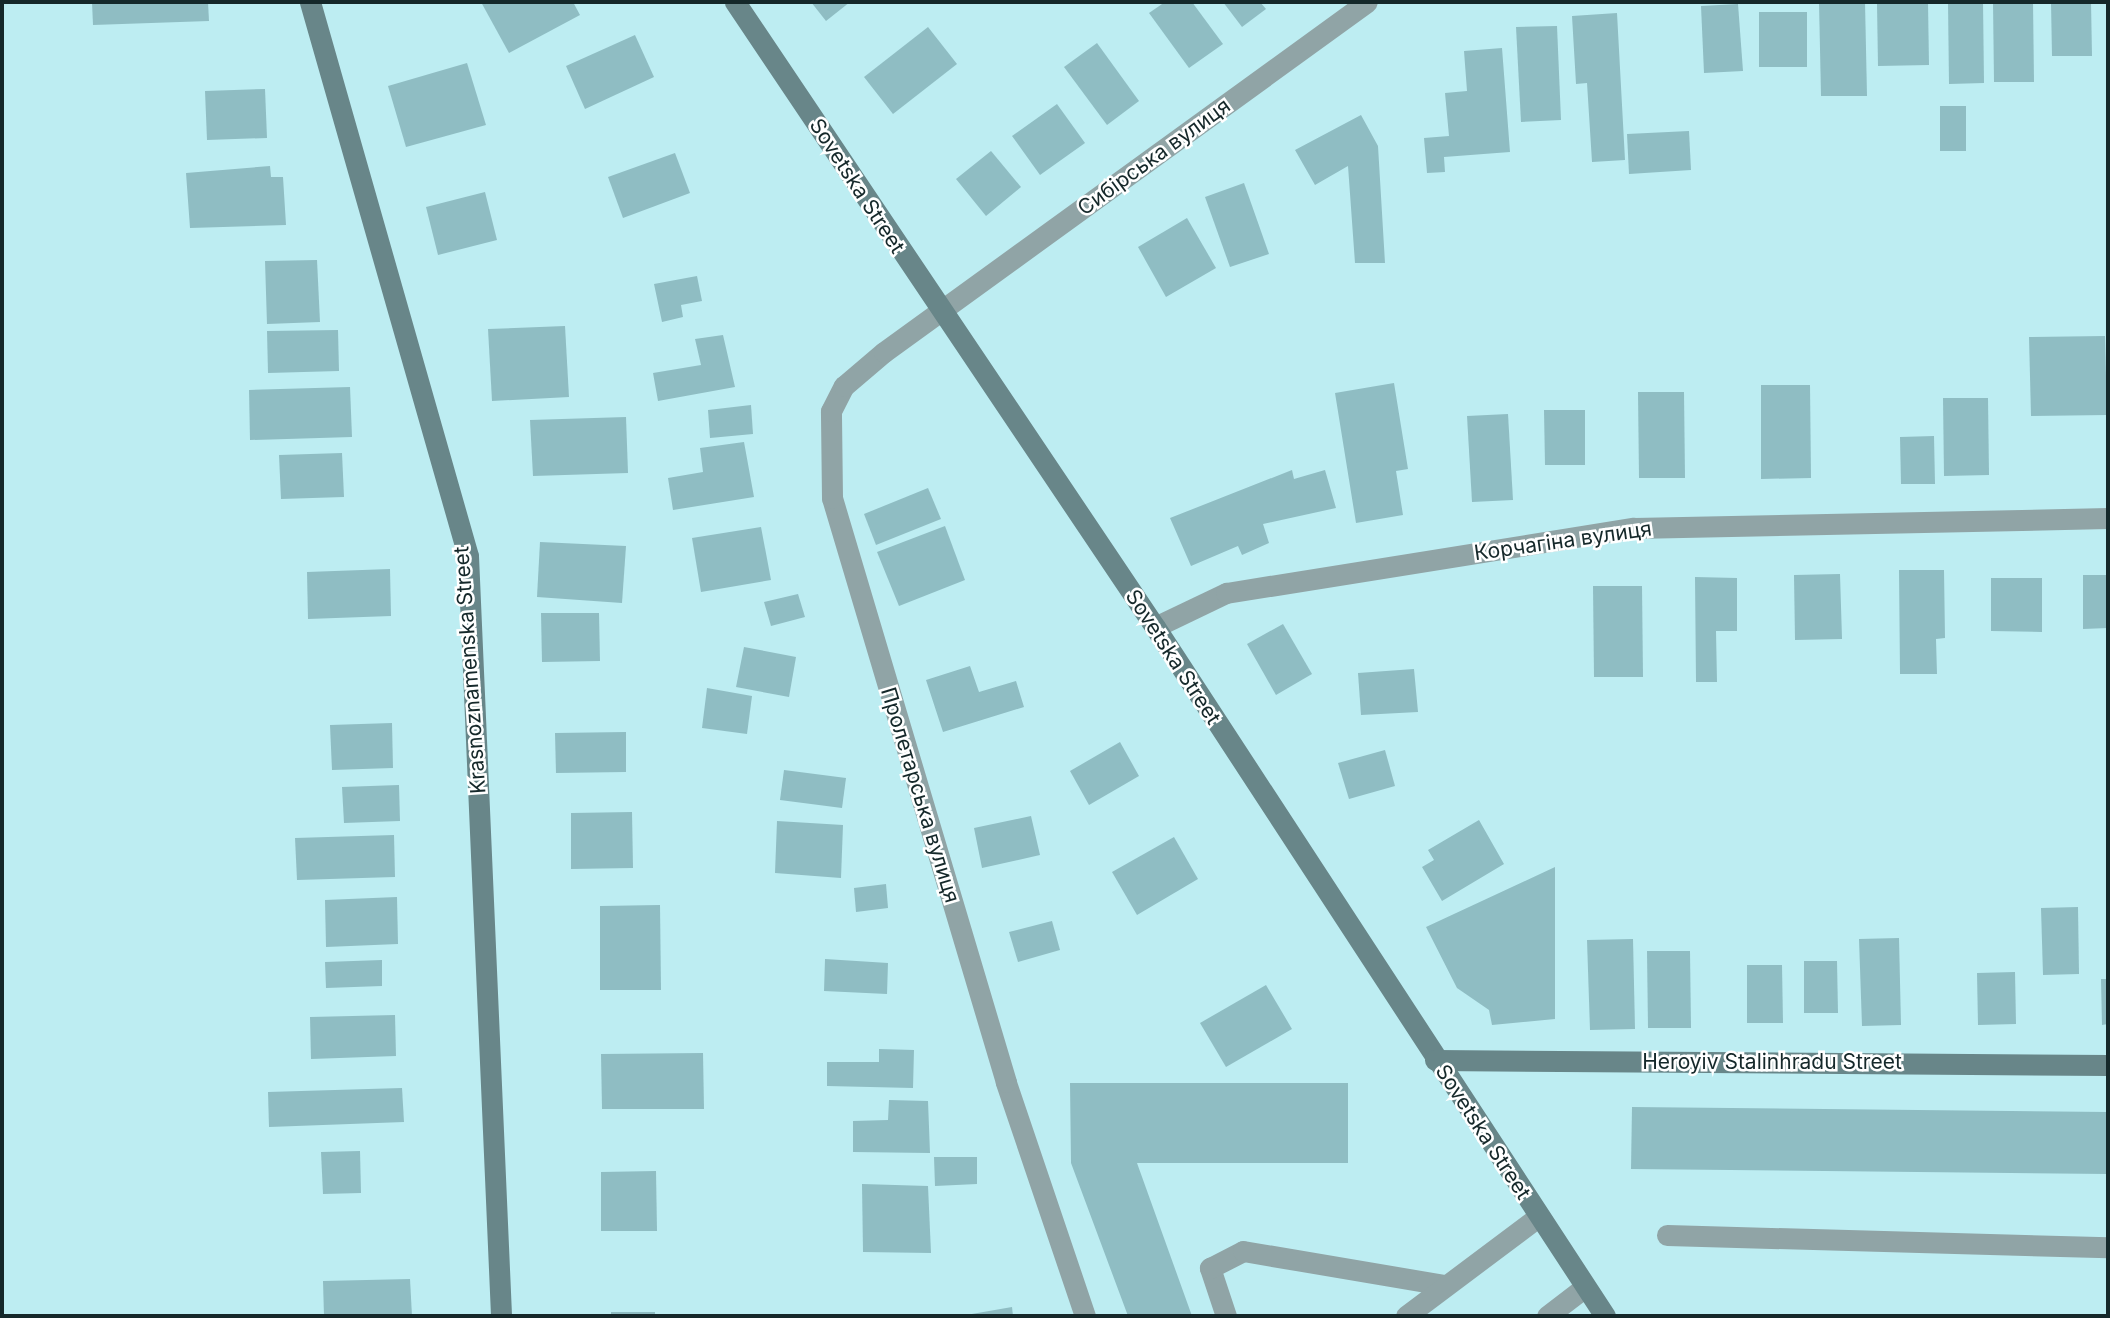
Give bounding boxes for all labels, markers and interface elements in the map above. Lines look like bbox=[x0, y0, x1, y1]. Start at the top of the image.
street label: Сибірська вулиця bbox=[1073, 93, 1235, 221]
street label: Sovetska Street bbox=[804, 114, 910, 258]
street label: Корчагіна вулиця bbox=[1473, 516, 1653, 566]
street label: Krasnoznamenska Street bbox=[449, 545, 491, 795]
street label: Sovetska Street bbox=[1120, 585, 1226, 729]
street label: Пролетарська вулиця bbox=[875, 684, 965, 906]
street label: Heroyiv Stalinhradu Street bbox=[1642, 1049, 1902, 1075]
street label: Sovetska Street bbox=[1430, 1060, 1536, 1204]

